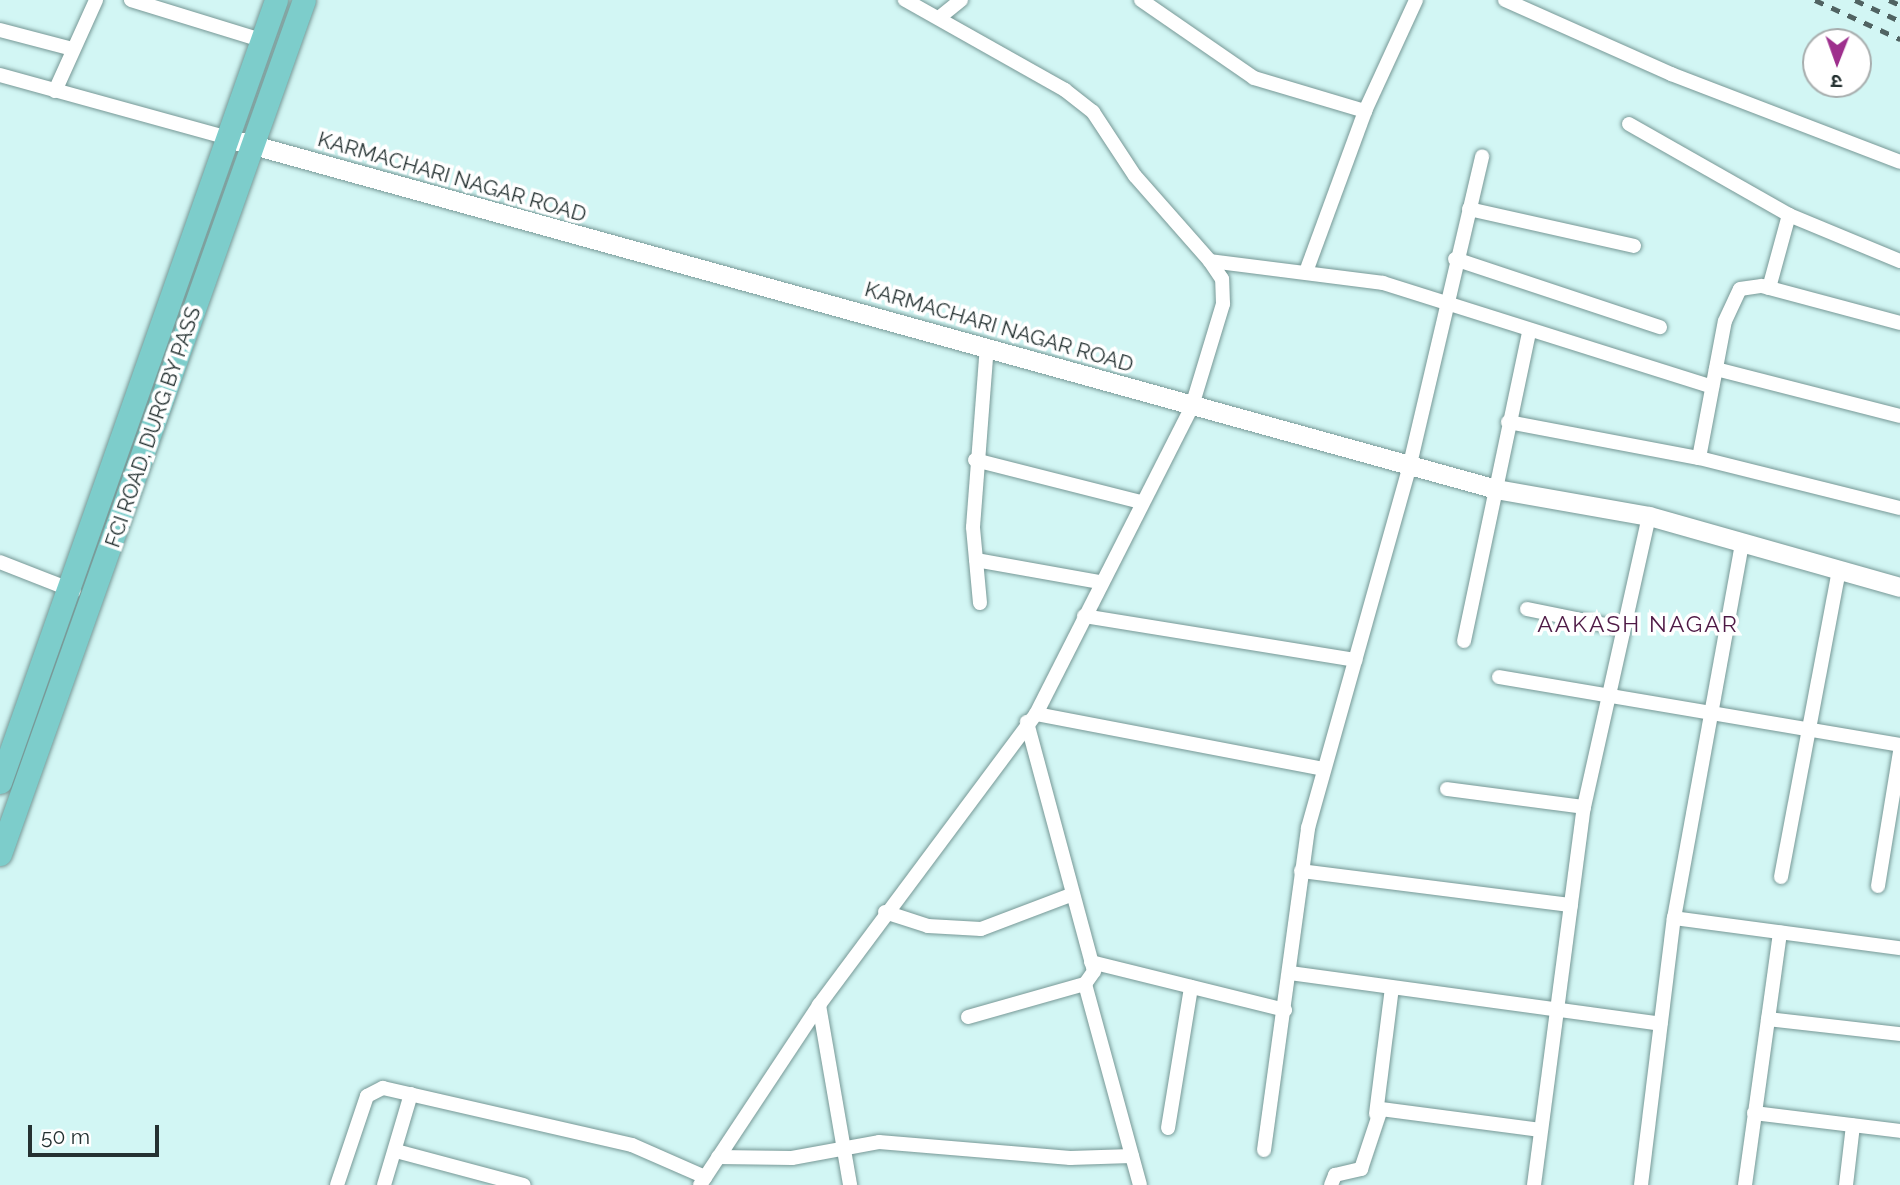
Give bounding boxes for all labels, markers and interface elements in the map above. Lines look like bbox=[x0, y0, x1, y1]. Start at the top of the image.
north arrow bbox=[1802, 28, 1872, 98]
text: उ bbox=[1831, 71, 1842, 93]
street label: KARMACHARI NAGAR ROAD bbox=[315, 127, 589, 227]
street label: KARMACHARI NAGAR ROAD bbox=[862, 277, 1136, 377]
street label: FCI ROAD, DURG BY PASS bbox=[100, 303, 206, 551]
district label: AAKASH NAGAR bbox=[1539, 610, 1737, 638]
scale bar bbox=[32, 1112, 163, 1156]
text: 50 m bbox=[41, 1124, 90, 1149]

